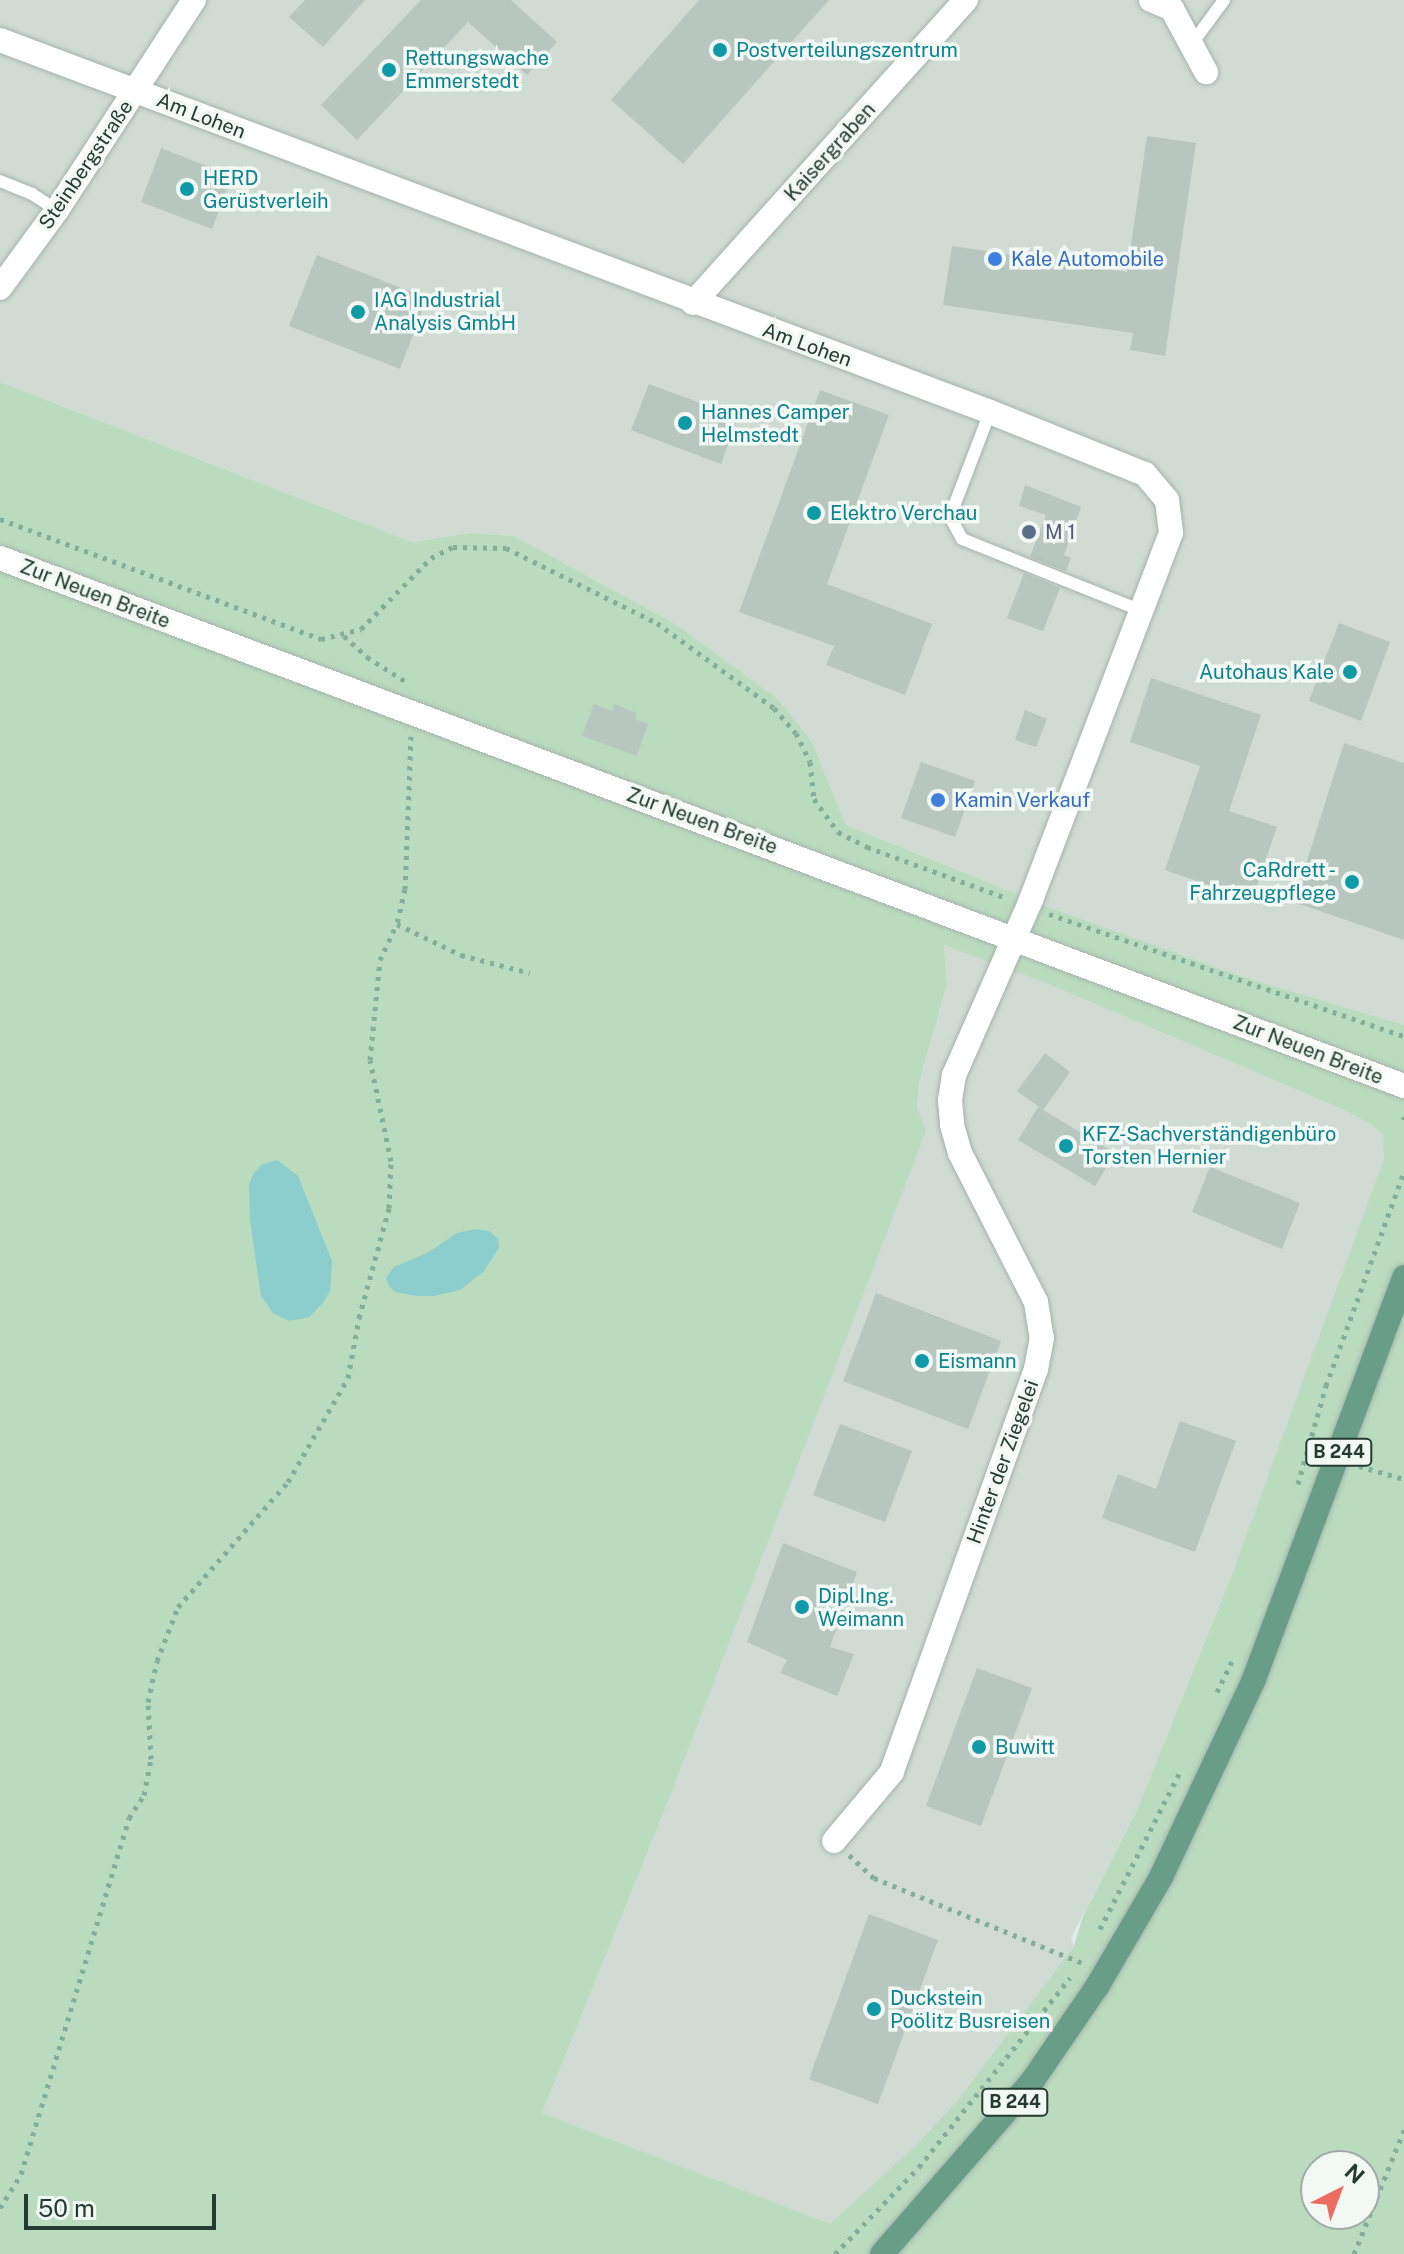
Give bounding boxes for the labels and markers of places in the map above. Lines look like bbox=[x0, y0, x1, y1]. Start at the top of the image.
place label: Postverteilungszentrum bbox=[736, 38, 958, 62]
marker: Postverteilungszentrum bbox=[711, 41, 729, 59]
place label: Rettungswache Emmerstedt bbox=[405, 46, 549, 93]
marker: Rettungswache Emmerstedt bbox=[380, 61, 398, 79]
place label: HERD Gerüstverleih bbox=[203, 166, 329, 213]
marker: HERD Gerüstverleih bbox=[178, 180, 196, 198]
place label: Kale Automobile bbox=[1011, 247, 1164, 271]
marker: Kale Automobile bbox=[986, 250, 1004, 268]
place label: IAG Industrial Analysis GmbH bbox=[374, 288, 516, 335]
marker: IAG Industrial Analysis GmbH bbox=[349, 303, 367, 321]
place label: Hannes Camper Helmstedt bbox=[701, 400, 850, 447]
marker: Hannes Camper Helmstedt bbox=[676, 414, 694, 432]
place label: Elektro Verchau bbox=[830, 501, 978, 525]
marker: Elektro Verchau bbox=[805, 504, 823, 522]
place label: M 1 bbox=[1045, 520, 1076, 544]
marker: M 1 bbox=[1020, 523, 1038, 541]
place label: Autohaus Kale bbox=[1199, 660, 1334, 684]
marker: Autohaus Kale bbox=[1341, 663, 1359, 681]
place label: Kamin Verkauf bbox=[954, 788, 1091, 812]
marker: Kamin Verkauf bbox=[929, 791, 947, 809]
place label: CaRdrett - Fahrzeugpflege bbox=[1189, 858, 1336, 905]
marker: CaRdrett - Fahrzeugpflege bbox=[1343, 873, 1361, 891]
place label: KFZ-Sachverständigenbüro Torsten Hernier bbox=[1082, 1122, 1336, 1169]
marker: KFZ-Sachverständigenbüro Torsten Hernier bbox=[1057, 1137, 1075, 1155]
place label: Eismann bbox=[938, 1349, 1017, 1373]
marker: Eismann bbox=[913, 1352, 931, 1370]
place label: Dipl.Ing. Weimann bbox=[818, 1584, 904, 1631]
marker: Dipl.Ing. Weimann bbox=[793, 1598, 811, 1616]
place label: Buwitt bbox=[995, 1735, 1055, 1759]
marker: Buwitt bbox=[970, 1738, 988, 1756]
place label: Duckstein Poölitz Busreisen bbox=[890, 1986, 1050, 2033]
marker: Duckstein Poölitz Busreisen bbox=[865, 2000, 883, 2018]

